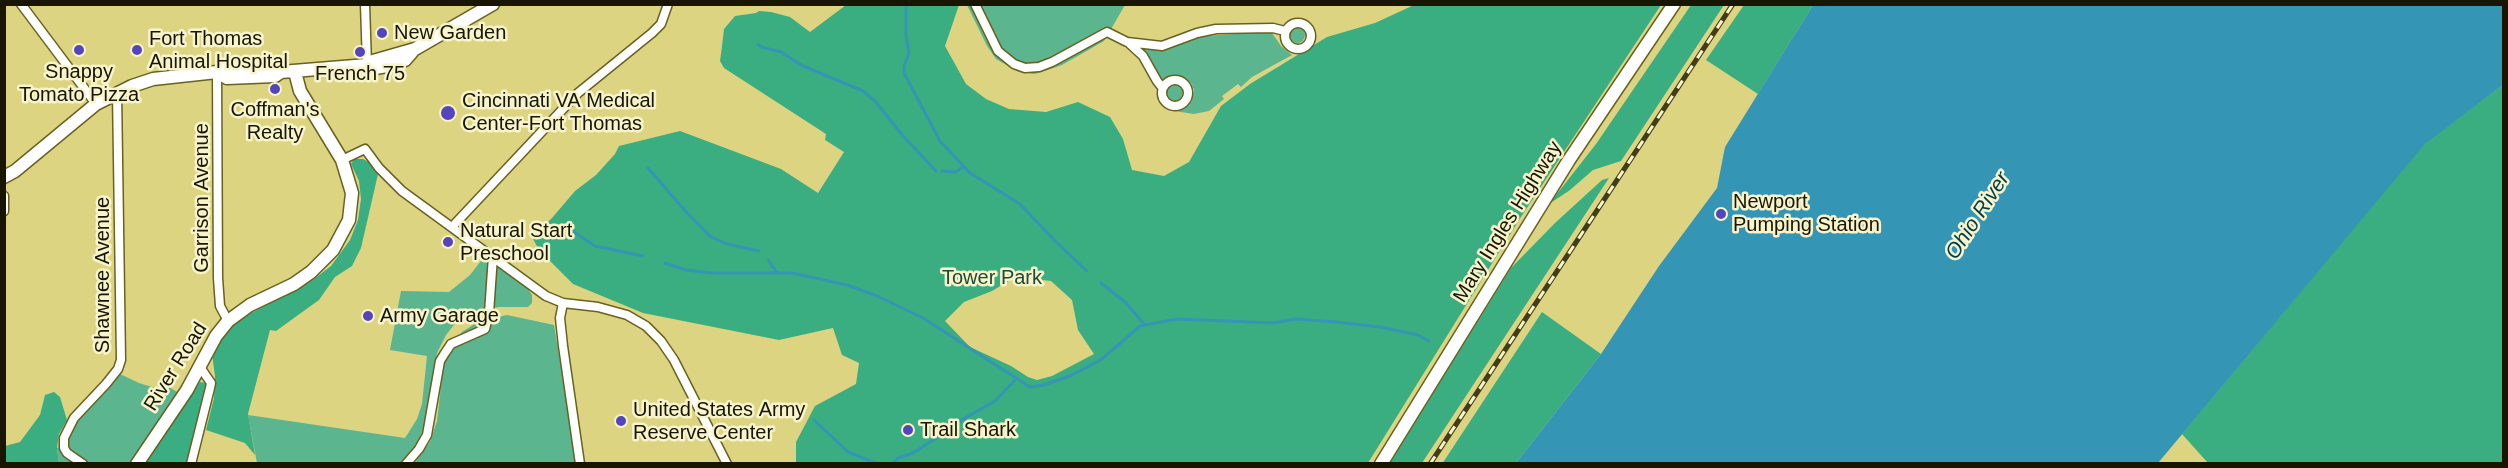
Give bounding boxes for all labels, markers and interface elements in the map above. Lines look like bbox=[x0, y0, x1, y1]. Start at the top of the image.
place label: New Garden bbox=[394, 21, 506, 45]
marker: New Garden bbox=[375, 26, 389, 40]
place label: Fort Thomas Animal Hospital bbox=[149, 27, 288, 74]
marker: Snappy Tomato Pizza bbox=[72, 43, 86, 57]
marker: Fort Thomas Animal Hospital bbox=[130, 43, 144, 57]
marker: French 75 bbox=[353, 45, 367, 59]
place label: Snappy Tomato Pizza bbox=[19, 60, 139, 107]
place label: French 75 bbox=[315, 62, 405, 86]
marker: Coffman's Realty bbox=[268, 82, 282, 96]
place label: Cincinnati VA Medical Center-Fort Thomas bbox=[462, 89, 655, 136]
place label: Coffman's Realty bbox=[230, 98, 320, 145]
marker: Cincinnati VA Medical Center-Fort Thomas bbox=[439, 104, 457, 122]
street label: Garrison Avenue bbox=[190, 123, 214, 273]
street label: Mary Ingles Highway bbox=[1449, 137, 1567, 307]
water label: Ohio River bbox=[1940, 168, 2016, 264]
place label: Newport Pumping Station bbox=[1733, 190, 1880, 237]
street label: Shawnee Avenue bbox=[91, 197, 115, 353]
marker: Newport Pumping Station bbox=[1714, 207, 1728, 221]
place label: Natural Start Preschool bbox=[460, 219, 572, 266]
marker: Natural Start Preschool bbox=[441, 235, 455, 249]
park label: Tower Park bbox=[942, 266, 1042, 290]
place label: Army Garage bbox=[380, 304, 499, 328]
marker: Army Garage bbox=[361, 309, 375, 323]
street label: River Road bbox=[139, 318, 213, 416]
place label: United States Army Reserve Center bbox=[633, 398, 805, 445]
marker: United States Army Reserve Center bbox=[614, 414, 628, 428]
place label: Trail Shark bbox=[920, 418, 1016, 442]
marker: Trail Shark bbox=[901, 423, 915, 437]

